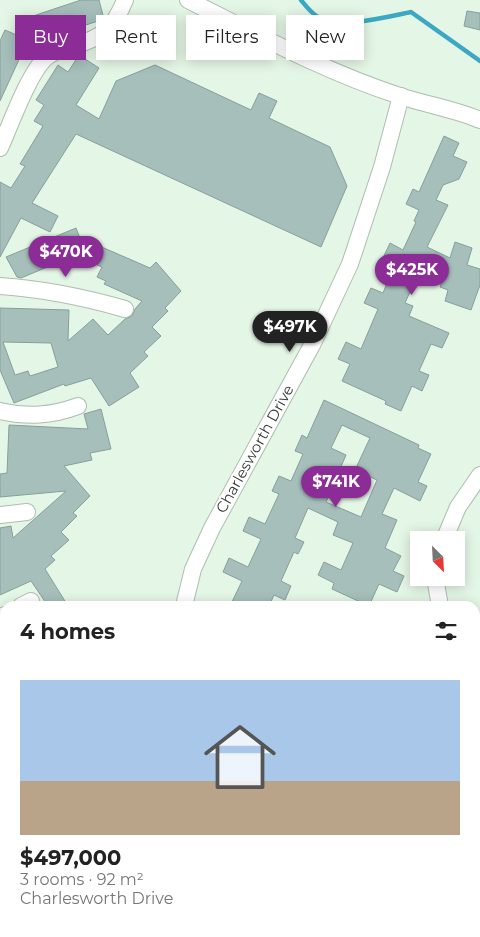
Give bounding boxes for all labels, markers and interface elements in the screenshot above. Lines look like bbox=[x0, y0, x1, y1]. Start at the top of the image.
chip: Buy bbox=[15, 15, 86, 60]
chip: Rent bbox=[96, 15, 176, 60]
chip: Filters bbox=[186, 15, 276, 60]
chip: New bbox=[286, 15, 364, 60]
pin: $470K bbox=[31, 236, 101, 278]
text: $470K bbox=[39, 242, 93, 261]
pin: $425K bbox=[377, 254, 447, 296]
text: $425K bbox=[386, 260, 438, 279]
pin: $497K bbox=[255, 310, 325, 353]
text: $497K bbox=[263, 317, 317, 336]
street label: Charlesworth Drive bbox=[211, 381, 298, 516]
pin: $741K bbox=[301, 466, 371, 508]
text: $741K bbox=[312, 472, 360, 491]
north arrow bbox=[410, 531, 465, 586]
map controls bbox=[410, 531, 465, 586]
icon: filters bbox=[432, 617, 460, 645]
text: 4 homes bbox=[20, 619, 115, 644]
icon: home bbox=[195, 712, 285, 802]
text: $497,000 bbox=[20, 845, 121, 870]
text: 3 rooms · 92 m² bbox=[20, 870, 144, 889]
text: Charlesworth Drive bbox=[20, 889, 173, 908]

